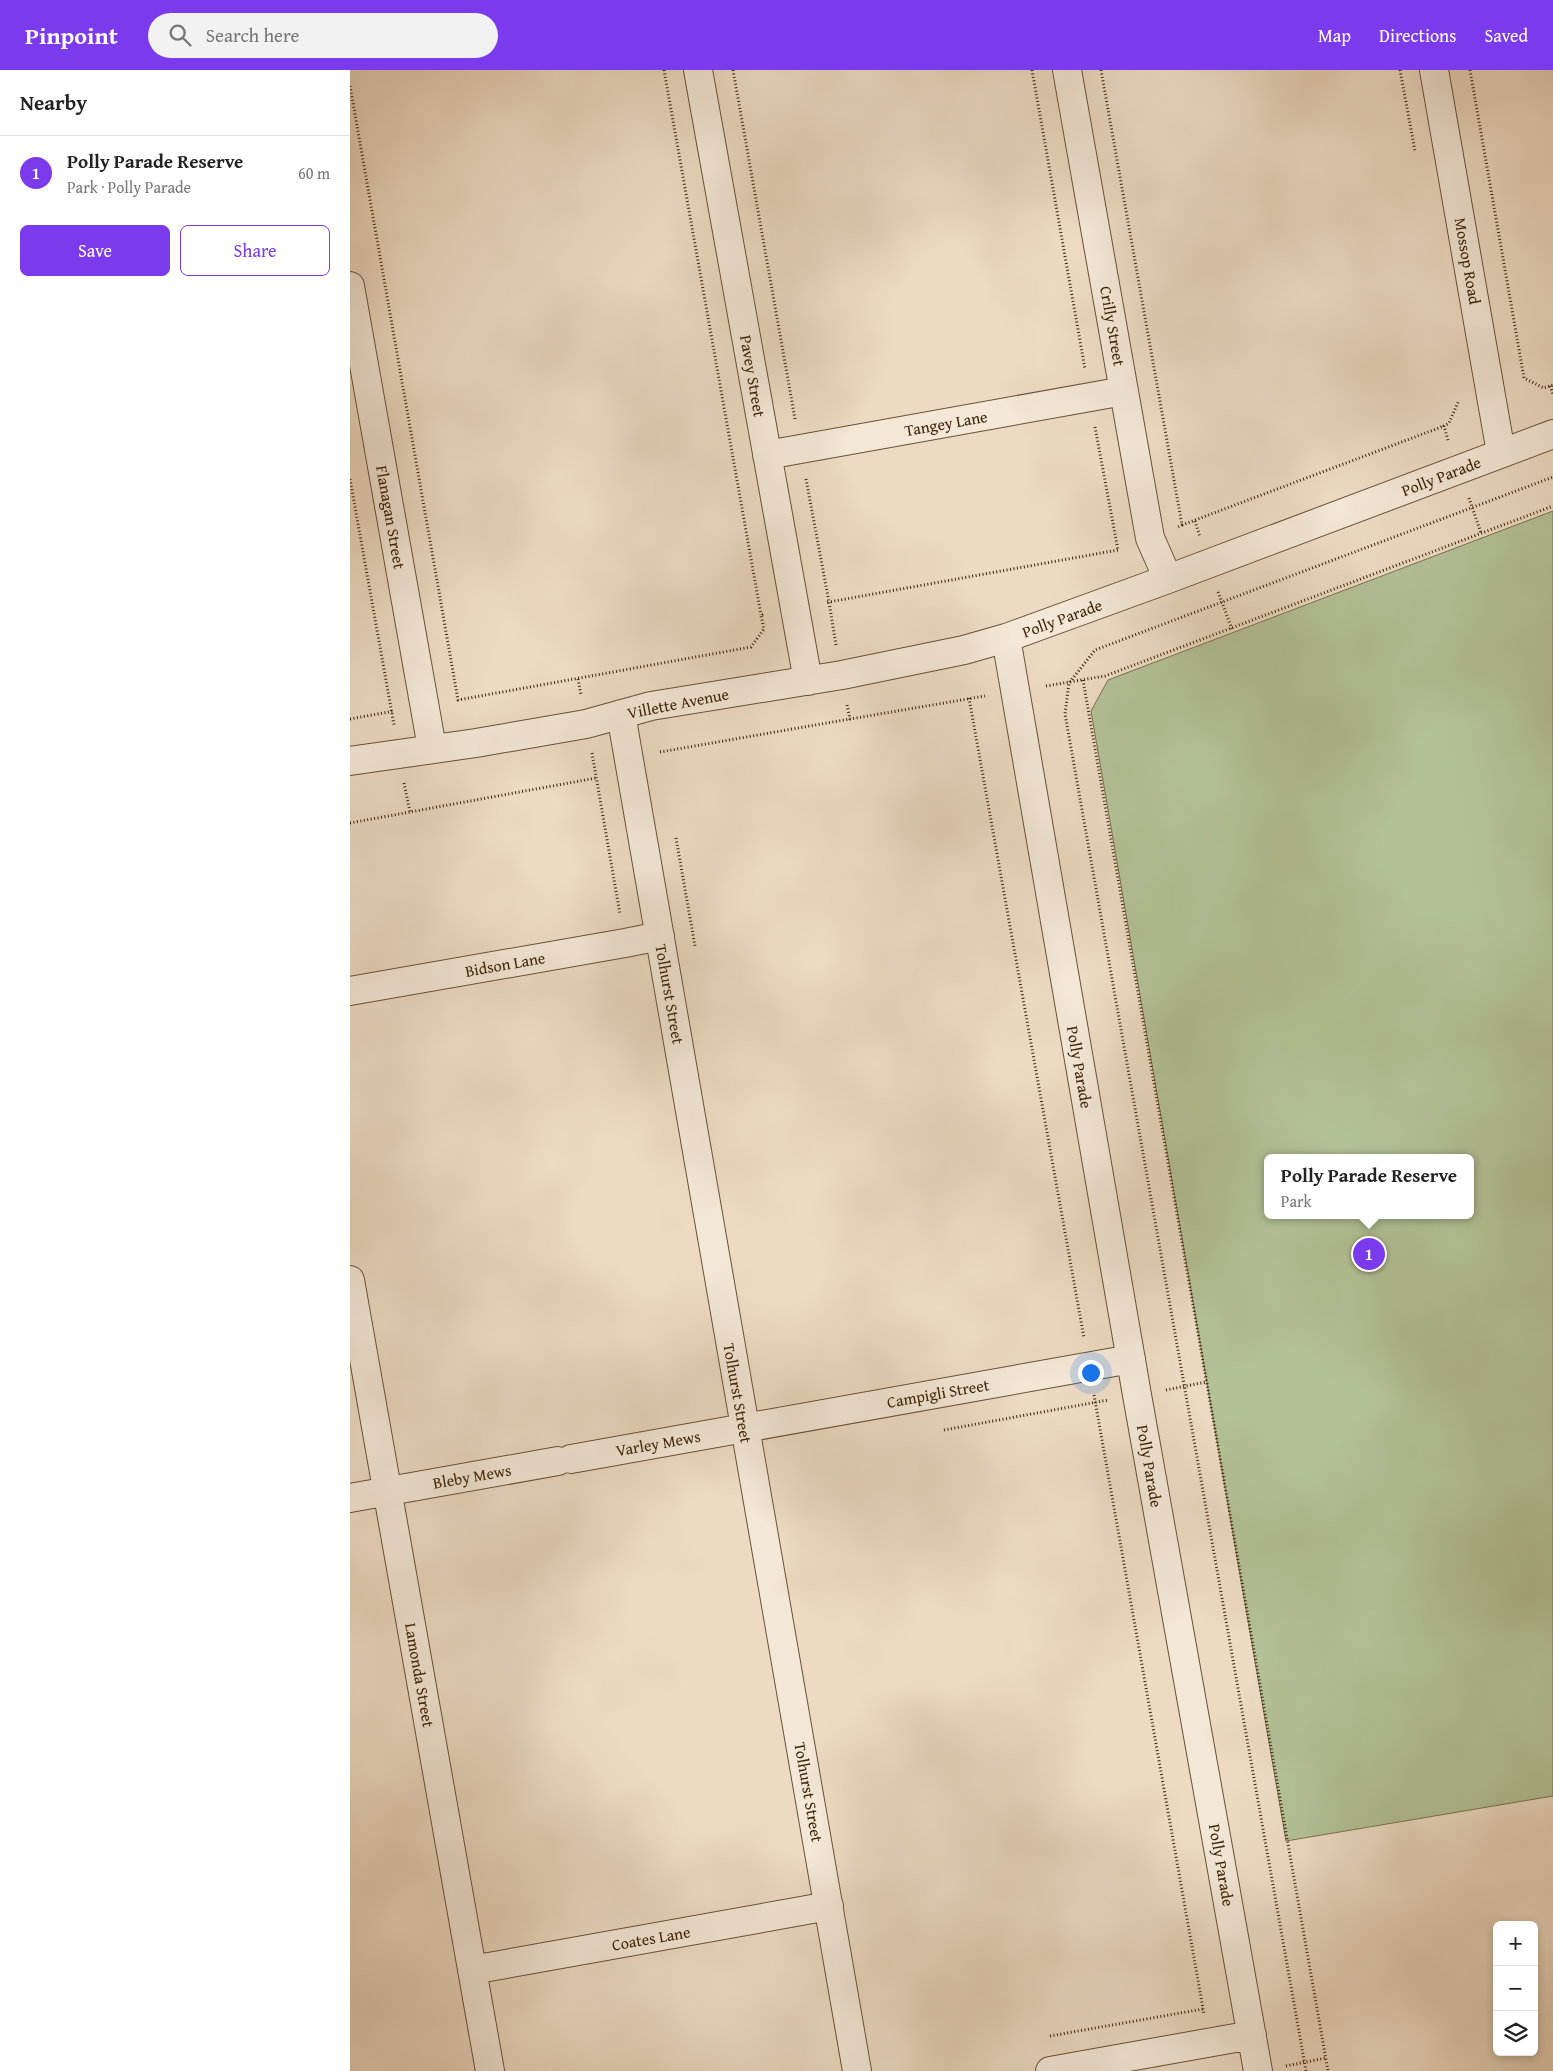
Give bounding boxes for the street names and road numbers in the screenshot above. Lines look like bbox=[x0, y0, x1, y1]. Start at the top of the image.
street label: Mossop Road bbox=[1449, 216, 1488, 307]
street label: Crilly Street bbox=[1094, 284, 1132, 368]
street label: Pavey Street bbox=[734, 333, 772, 419]
street label: Tangey Lane bbox=[903, 404, 989, 442]
street label: Polly Parade bbox=[1398, 450, 1484, 502]
street label: Flanagan Street bbox=[370, 463, 412, 571]
street label: Polly Parade bbox=[1019, 592, 1105, 644]
street label: Villette Avenue bbox=[625, 681, 731, 725]
street label: Tolhurst Street bbox=[649, 942, 691, 1046]
street label: Bidson Lane bbox=[463, 945, 547, 983]
street label: Polly Parade bbox=[1061, 1024, 1099, 1110]
street label: Tolhurst Street bbox=[717, 1341, 759, 1445]
street label: Campigli Street bbox=[885, 1372, 991, 1414]
street label: Polly Parade bbox=[1131, 1423, 1169, 1509]
street label: Varley Mews bbox=[614, 1424, 702, 1462]
street label: Bleby Mews bbox=[431, 1457, 513, 1495]
street label: Lamonda Street bbox=[399, 1621, 441, 1729]
street label: Tolhurst Street bbox=[788, 1740, 830, 1844]
street label: Polly Parade bbox=[1203, 1822, 1241, 1908]
street label: Coates Lane bbox=[610, 1919, 692, 1957]

